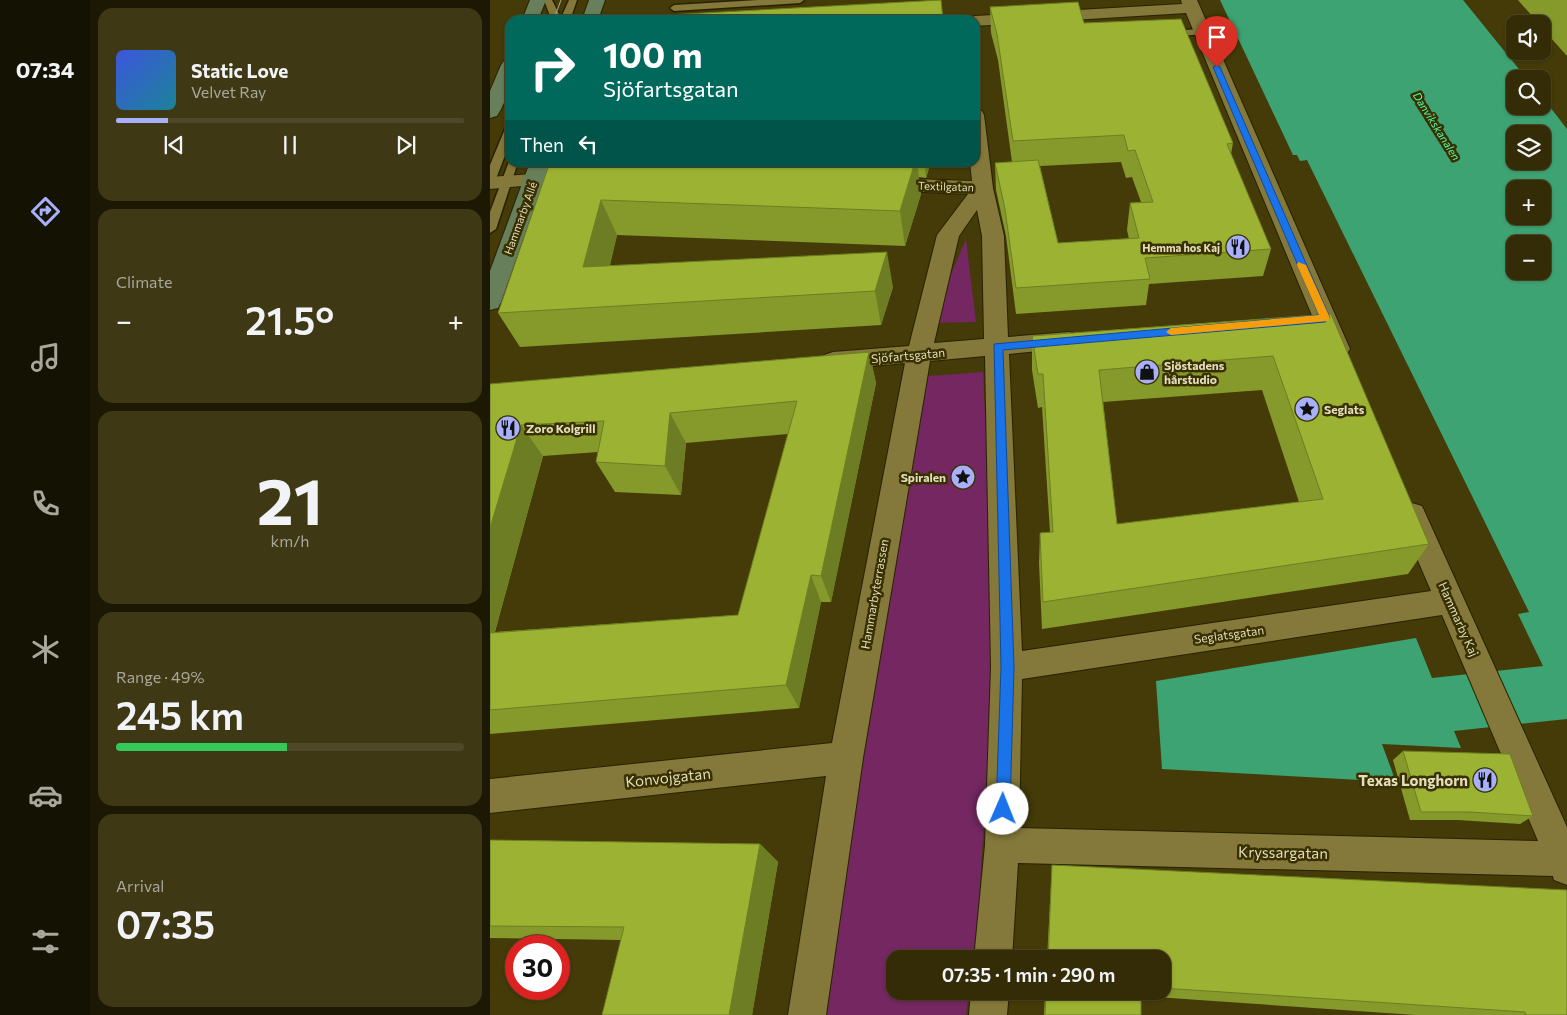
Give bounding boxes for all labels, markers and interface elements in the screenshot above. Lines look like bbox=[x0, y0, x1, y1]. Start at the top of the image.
map controls bbox=[1506, 15, 1551, 280]
button: sound bbox=[1506, 15, 1551, 60]
pin bbox=[1196, 16, 1238, 67]
icon: arrive bbox=[1203, 23, 1231, 51]
text: 100 m bbox=[603, 32, 703, 75]
icon: right bbox=[520, 35, 585, 100]
text: 07:34 bbox=[16, 56, 74, 83]
text: Static Love bbox=[191, 59, 288, 82]
button: search bbox=[1506, 70, 1551, 115]
text: Sjöfartsgatan bbox=[603, 75, 739, 102]
text: Velvet Ray bbox=[191, 82, 266, 101]
water label: Danvikskanalen bbox=[1411, 89, 1463, 163]
button: layers bbox=[1506, 125, 1551, 170]
icon: left bbox=[574, 130, 602, 158]
icon: previous bbox=[160, 131, 188, 159]
icon: pause bbox=[276, 131, 304, 159]
icon: next bbox=[392, 131, 420, 159]
text: Then bbox=[520, 133, 564, 156]
street label: Textilgatan bbox=[918, 179, 974, 193]
street label: Hammarby Allé bbox=[501, 180, 539, 256]
button: + bbox=[1506, 180, 1551, 225]
icon: directions bbox=[28, 194, 63, 229]
restaurant icon: Hemma hos Kaj bbox=[1225, 234, 1251, 260]
button: − bbox=[1506, 235, 1551, 280]
place label: Hemma hos Kaj bbox=[1142, 241, 1220, 254]
text: Climate bbox=[116, 272, 172, 291]
text: 21.5° bbox=[245, 296, 334, 343]
text: − bbox=[116, 303, 132, 337]
text: + bbox=[448, 303, 464, 337]
icon: music bbox=[28, 340, 63, 375]
street label: Sjöfartsgatan bbox=[871, 345, 945, 365]
place label: Sjöstadens hårstudio bbox=[1164, 358, 1225, 386]
shop icon: Sjöstadens hårstudio bbox=[1134, 359, 1160, 385]
place icon: Seglats bbox=[1294, 396, 1320, 422]
place label: Seglats bbox=[1324, 402, 1365, 416]
restaurant icon: Zoro Kolgrill bbox=[495, 415, 521, 441]
place label: Zoro Kolgrill bbox=[526, 421, 595, 435]
text: 21 bbox=[257, 459, 323, 538]
place icon: Spiralen bbox=[950, 464, 976, 490]
place label: Spiralen bbox=[901, 470, 946, 484]
icon: phone bbox=[28, 486, 63, 521]
text: km/h bbox=[271, 531, 309, 550]
street label: Hammarbyterrassen bbox=[857, 538, 891, 650]
street label: Hammarby Kaj bbox=[1436, 580, 1482, 658]
street label: Seglatsgatan bbox=[1193, 622, 1265, 646]
icon: climate bbox=[28, 632, 63, 667]
text: Range · 49% bbox=[116, 667, 204, 686]
text: 245 km bbox=[116, 691, 244, 738]
street label: Konvojgatan bbox=[624, 764, 712, 790]
restaurant icon: Texas Longhorn bbox=[1472, 767, 1498, 793]
place label: Texas Longhorn bbox=[1358, 771, 1468, 789]
icon: car bbox=[28, 778, 63, 813]
position arrow bbox=[976, 782, 1028, 834]
street label: Kryssargatan bbox=[1238, 842, 1328, 862]
text: Arrival bbox=[116, 876, 164, 895]
text: 07:35 bbox=[116, 900, 215, 947]
icon: filters bbox=[28, 924, 63, 959]
speed limit sign: 30 bbox=[505, 935, 570, 1000]
text: 07:35 · 1 min · 290 m bbox=[942, 963, 1115, 986]

